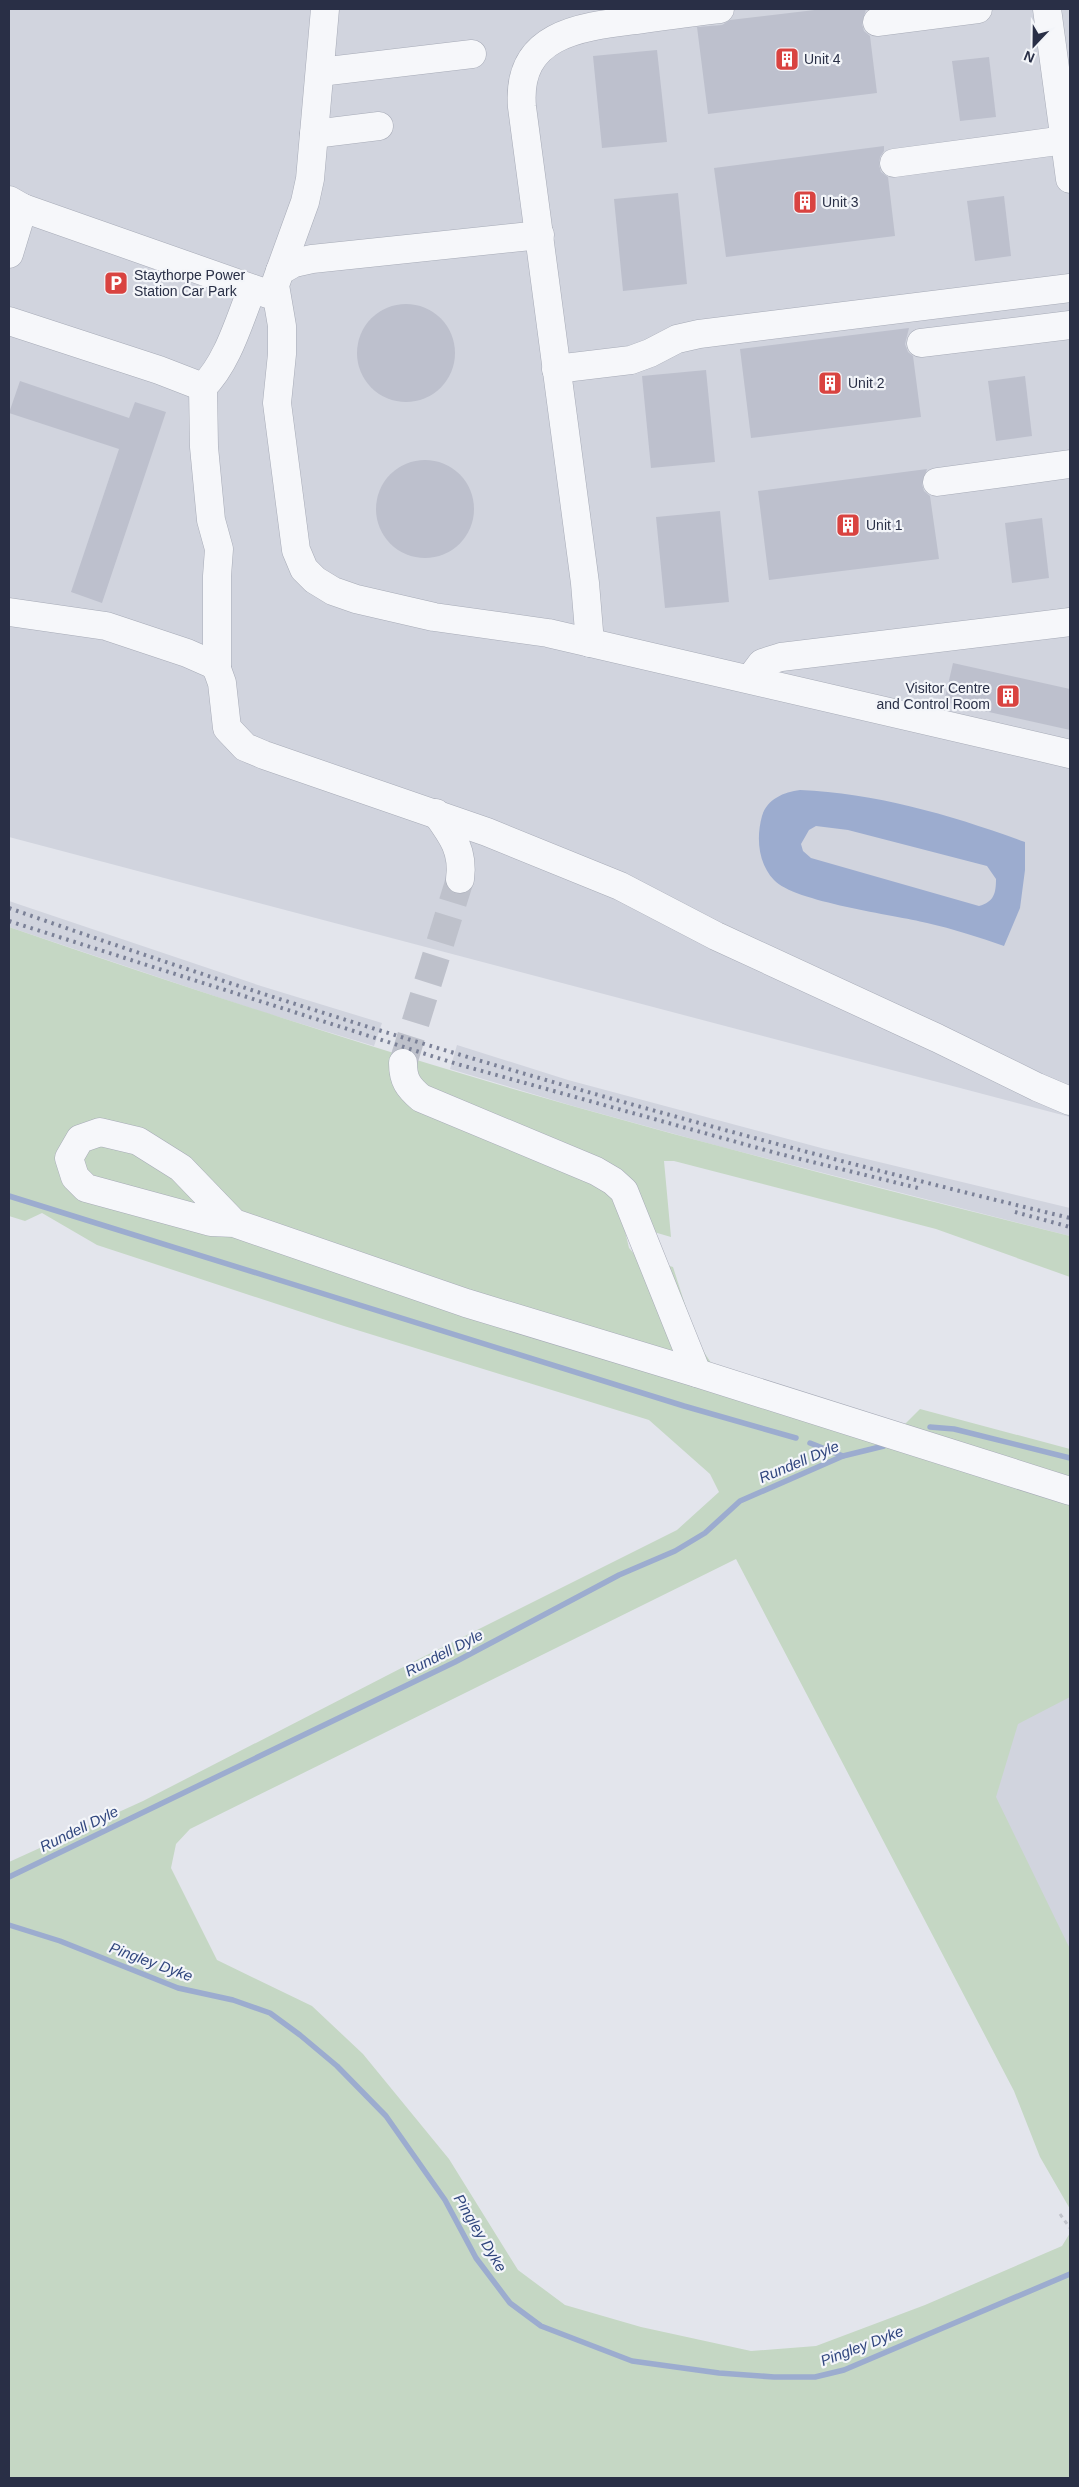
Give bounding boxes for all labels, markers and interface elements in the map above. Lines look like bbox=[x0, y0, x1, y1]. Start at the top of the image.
north arrow bbox=[1009, 20, 1059, 70]
building icon: Unit 4 bbox=[774, 46, 800, 72]
text: N bbox=[1021, 48, 1037, 66]
place label: Unit 4 bbox=[804, 51, 841, 67]
building icon: Unit 3 bbox=[792, 189, 818, 215]
place label: Unit 3 bbox=[822, 194, 859, 210]
place label: Staythorpe Power Station Car Park bbox=[134, 267, 246, 299]
parking icon: Staythorpe Power Station Car Park bbox=[103, 270, 129, 296]
building icon: Unit 2 bbox=[817, 370, 843, 396]
place label: Unit 2 bbox=[848, 375, 885, 391]
building icon: Unit 1 bbox=[835, 512, 861, 538]
place label: Unit 1 bbox=[866, 517, 903, 533]
place label: Visitor Centre and Control Room bbox=[876, 680, 990, 712]
building icon: Visitor Centre and Control Room bbox=[995, 683, 1021, 709]
water label: Rundell Dyle bbox=[756, 1437, 841, 1486]
water label: Rundell Dyle bbox=[402, 1626, 486, 1679]
water label: Rundell Dyle bbox=[37, 1802, 121, 1855]
water label: Pingley Dyke bbox=[107, 1939, 195, 1984]
water label: Pingley Dyke bbox=[451, 2191, 510, 2275]
water label: Pingley Dyke bbox=[818, 2322, 906, 2369]

